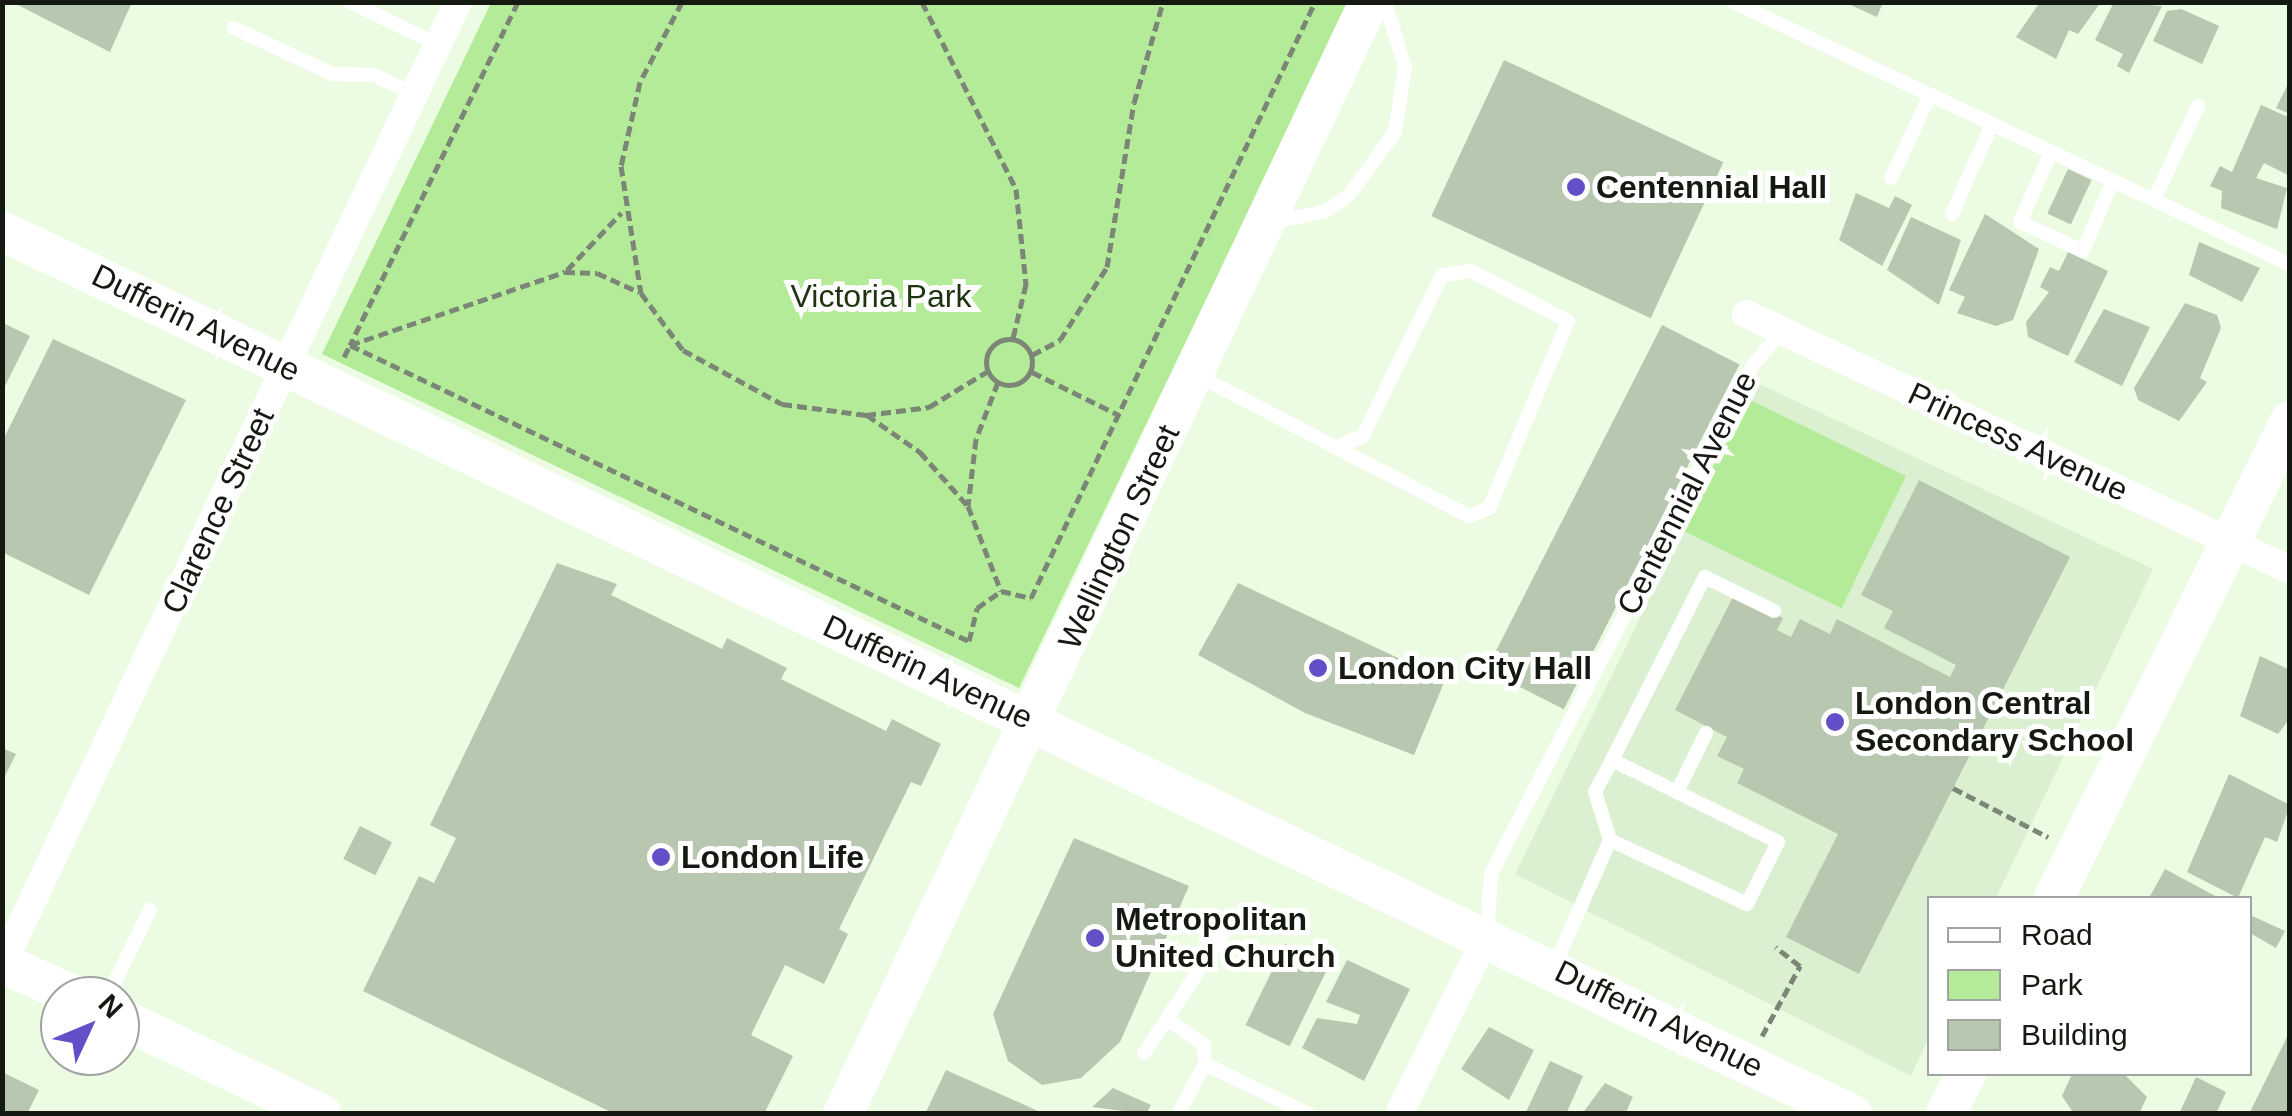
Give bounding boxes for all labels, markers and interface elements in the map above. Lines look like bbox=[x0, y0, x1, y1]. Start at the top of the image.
place label: Centennial Hall bbox=[1596, 168, 1827, 206]
marker: Centennial Hall bbox=[1565, 176, 1587, 198]
street label: Dufferin Avenue bbox=[85, 256, 307, 390]
park label: Victoria Park bbox=[791, 277, 971, 315]
street label: Centennial Avenue bbox=[1609, 364, 1765, 622]
street label: Princess Avenue bbox=[1901, 374, 2135, 510]
street label: Clarence Street bbox=[154, 402, 282, 620]
street label: Wellington Street bbox=[1050, 419, 1188, 655]
street label: Dufferin Avenue bbox=[816, 606, 1040, 738]
place label: London City Hall bbox=[1338, 649, 1592, 687]
marker: London City Hall bbox=[1307, 657, 1329, 679]
place label: London Central Secondary School bbox=[1855, 685, 2134, 760]
marker: London Central Secondary School bbox=[1824, 711, 1846, 733]
place label: London Life bbox=[681, 838, 864, 876]
marker: London Life bbox=[650, 846, 672, 868]
legend bbox=[1927, 896, 2252, 1076]
place label: Metropolitan United Church bbox=[1115, 901, 1335, 976]
text: Road bbox=[2021, 918, 2093, 951]
marker: Metropolitan United Church bbox=[1084, 927, 1106, 949]
street label: Dufferin Avenue bbox=[1548, 952, 1770, 1086]
text: Park bbox=[2021, 968, 2083, 1001]
north arrow bbox=[40, 976, 140, 1076]
text: N bbox=[92, 988, 129, 1024]
text: Building bbox=[2021, 1018, 2128, 1051]

